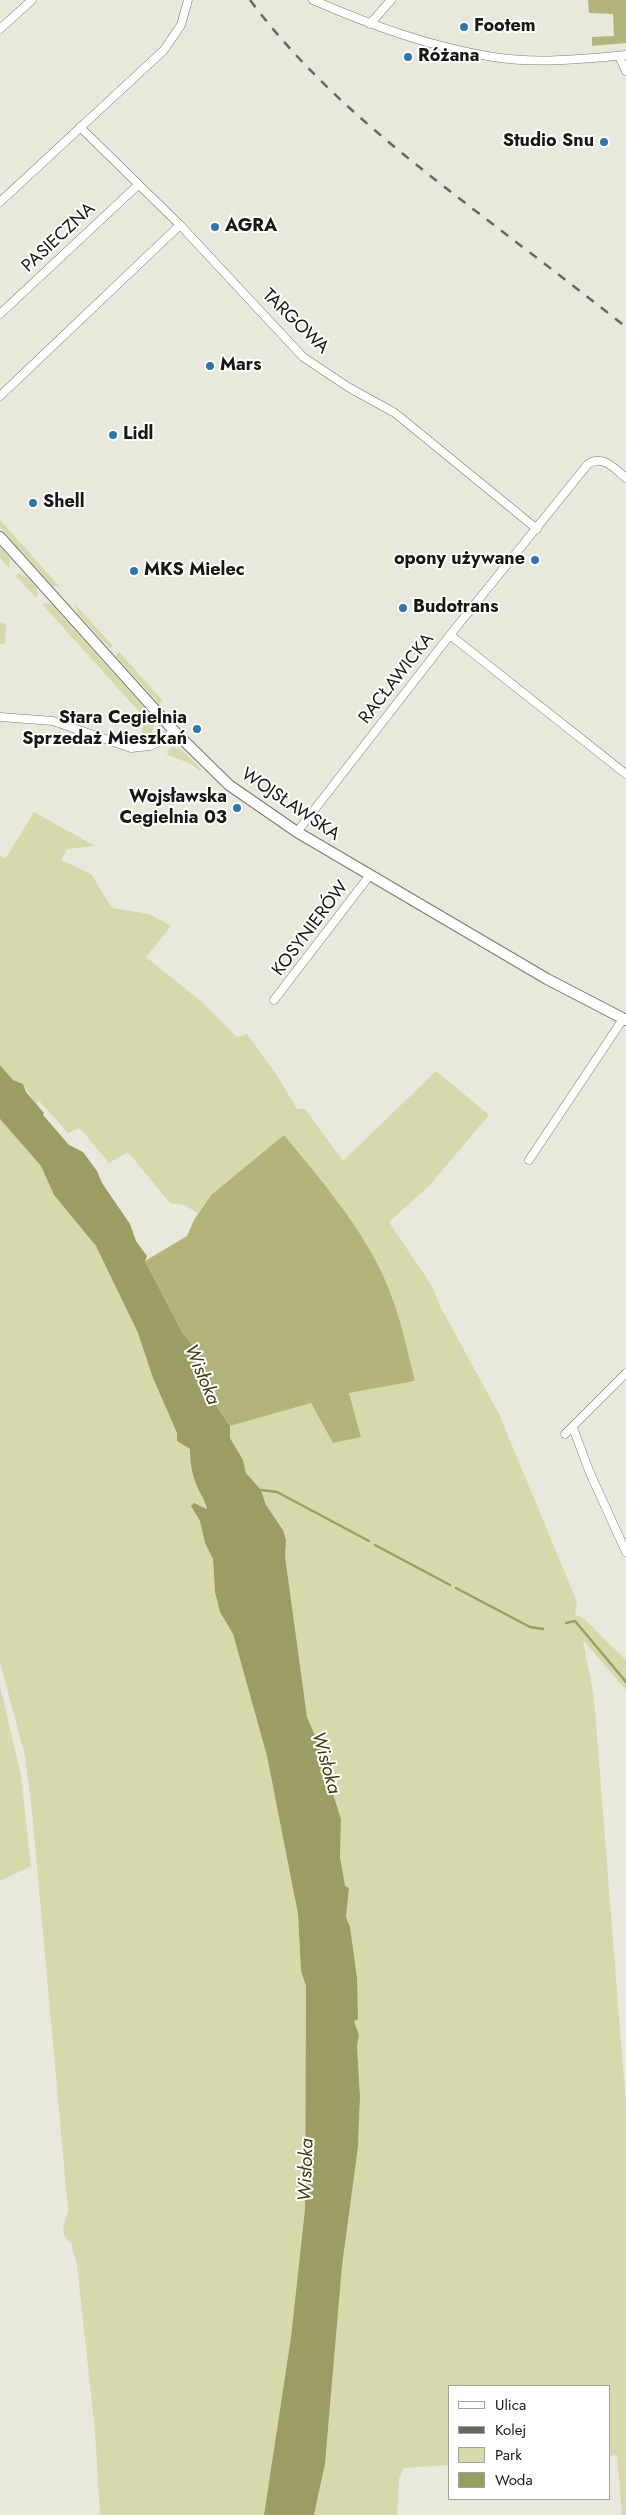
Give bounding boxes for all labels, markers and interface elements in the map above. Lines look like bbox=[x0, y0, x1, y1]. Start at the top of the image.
place label: Footem bbox=[474, 16, 535, 38]
marker: Footem bbox=[458, 21, 470, 33]
place label: Różana bbox=[418, 46, 479, 68]
marker: Różana bbox=[402, 51, 414, 63]
place label: Studio Snu bbox=[503, 131, 594, 153]
marker: Studio Snu bbox=[598, 136, 610, 148]
street label: PASIECZNA bbox=[18, 199, 100, 277]
place label: AGRA bbox=[225, 216, 277, 238]
marker: AGRA bbox=[209, 221, 221, 233]
street label: TARGOWA bbox=[257, 285, 333, 359]
place label: Mars bbox=[220, 355, 261, 377]
marker: Mars bbox=[204, 360, 216, 372]
place label: Lidl bbox=[123, 424, 153, 446]
marker: Lidl bbox=[107, 429, 119, 441]
place label: Shell bbox=[43, 492, 85, 514]
marker: Shell bbox=[27, 497, 39, 509]
place label: opony używane bbox=[394, 549, 525, 571]
marker: opony używane bbox=[529, 554, 541, 566]
place label: MKS Mielec bbox=[144, 560, 245, 582]
marker: MKS Mielec bbox=[128, 565, 140, 577]
place label: Budotrans bbox=[413, 597, 498, 619]
marker: Budotrans bbox=[397, 602, 409, 614]
street label: RACŁAWICKA bbox=[355, 629, 439, 729]
place label: Stara Cegielnia Sprzedaż Mieszkań bbox=[22, 708, 187, 751]
marker: Stara Cegielnia Sprzedaż Mieszkań bbox=[191, 723, 203, 735]
street label: WOJSŁAWSKA bbox=[237, 764, 343, 846]
place label: Wojsławska Cegielnia 03 bbox=[119, 787, 227, 830]
marker: Wojsławska Cegielnia 03 bbox=[231, 802, 243, 814]
street label: KOSYNIERÓW bbox=[268, 877, 354, 981]
water label: Wisłoka bbox=[178, 1341, 224, 1409]
water label: Wisłoka bbox=[305, 1729, 345, 1797]
water label: Wisłoka bbox=[295, 2138, 319, 2202]
legend bbox=[448, 2385, 611, 2500]
text: Ulica bbox=[495, 2394, 526, 2416]
text: Kolej bbox=[495, 2419, 526, 2441]
text: Park bbox=[495, 2444, 522, 2466]
text: Woda bbox=[495, 2469, 533, 2491]

